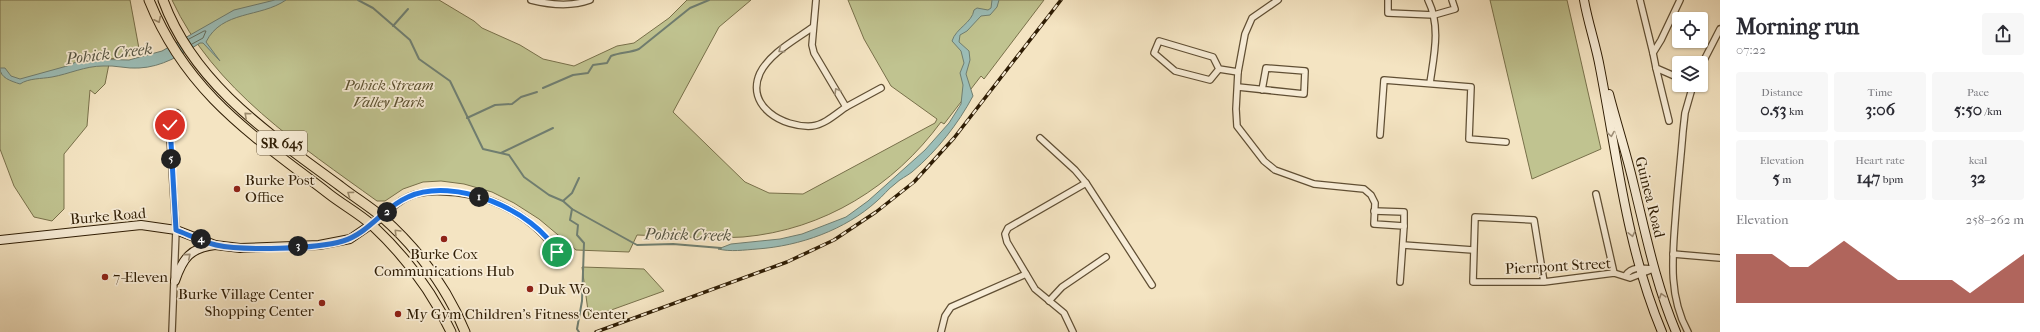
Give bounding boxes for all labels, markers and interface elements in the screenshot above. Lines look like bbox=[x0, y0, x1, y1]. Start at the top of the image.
map controls bbox=[1672, 12, 1708, 92]
button: locate bbox=[1672, 12, 1708, 48]
button: share bbox=[1982, 13, 2024, 55]
text: Morning run bbox=[1736, 14, 1859, 40]
one-way arrow bbox=[153, 16, 161, 24]
water label: Pohick Creek bbox=[64, 39, 153, 68]
text: 07:22 bbox=[1736, 42, 1766, 57]
one-way arrow bbox=[779, 45, 786, 52]
button: layers bbox=[1672, 56, 1708, 92]
park label: Pohick Stream Valley Park bbox=[343, 76, 434, 111]
text: Distance bbox=[1761, 86, 1803, 99]
text: Time bbox=[1868, 86, 1893, 99]
text: Pace bbox=[1967, 86, 1989, 99]
one-way arrow bbox=[834, 88, 841, 95]
text: 0.53 bbox=[1760, 99, 1787, 119]
text: 3:06 bbox=[1865, 99, 1895, 119]
text: 5:50 bbox=[1954, 99, 1982, 119]
text: km bbox=[1787, 105, 1804, 118]
text: /km bbox=[1982, 105, 2002, 118]
pin bbox=[153, 108, 187, 142]
one-way arrow bbox=[244, 112, 252, 120]
icon: check bbox=[159, 114, 181, 136]
road number: SR 645 bbox=[257, 131, 307, 155]
one-way arrow bbox=[1606, 131, 1615, 137]
pin: 5 bbox=[161, 149, 181, 169]
text: 5 bbox=[169, 152, 173, 165]
street label: Guinea Road bbox=[1631, 154, 1669, 240]
text: Elevation bbox=[1760, 154, 1804, 167]
text: Heart rate bbox=[1855, 154, 1905, 167]
text: kcal bbox=[1969, 154, 1987, 167]
text: 5 bbox=[1773, 167, 1780, 187]
text: 147 bbox=[1856, 167, 1880, 187]
text: 32 bbox=[1970, 167, 1986, 187]
place label: Burke Post Office bbox=[245, 171, 315, 206]
text: m bbox=[1780, 173, 1791, 186]
text: bpm bbox=[1880, 173, 1904, 186]
marker: Burke Post Office bbox=[232, 184, 242, 194]
pin: 1 bbox=[469, 187, 489, 207]
text: 1 bbox=[477, 190, 481, 203]
one-way arrow bbox=[348, 192, 355, 199]
pin: 2 bbox=[377, 202, 397, 222]
street label: Burke Road bbox=[69, 204, 147, 228]
text: 2 bbox=[384, 205, 390, 218]
text: Elevation bbox=[1736, 212, 1789, 227]
text: 258–262 m bbox=[1965, 212, 2024, 227]
water label: Pohick Creek bbox=[643, 224, 732, 245]
pin: 4 bbox=[191, 229, 211, 249]
one-way arrow bbox=[394, 229, 402, 237]
one-way arrow bbox=[1628, 231, 1636, 237]
text: 4 bbox=[198, 232, 204, 245]
marker: Burke Cox Communications Hub bbox=[439, 234, 449, 244]
pin bbox=[540, 235, 574, 269]
pin: 3 bbox=[288, 236, 308, 256]
text: 3 bbox=[296, 239, 300, 252]
icon: arrive bbox=[546, 241, 568, 263]
place label: Burke Cox Communications Hub bbox=[374, 245, 514, 280]
one-way arrow bbox=[184, 253, 191, 260]
street label: Pierrpont Street bbox=[1504, 254, 1612, 278]
place label: 7-Eleven bbox=[113, 268, 168, 286]
marker: 7-Eleven bbox=[100, 272, 110, 282]
place label: Duk Wo bbox=[538, 280, 591, 298]
marker: Duk Wo bbox=[525, 284, 535, 294]
place label: Burke Village Center Shopping Center bbox=[178, 285, 315, 320]
one-way arrow bbox=[1658, 292, 1666, 299]
marker: Burke Village Center Shopping Center bbox=[317, 298, 327, 308]
place label: My Gym Children's Fitness Center bbox=[406, 305, 628, 323]
marker: My Gym Children's Fitness Center bbox=[393, 309, 403, 319]

